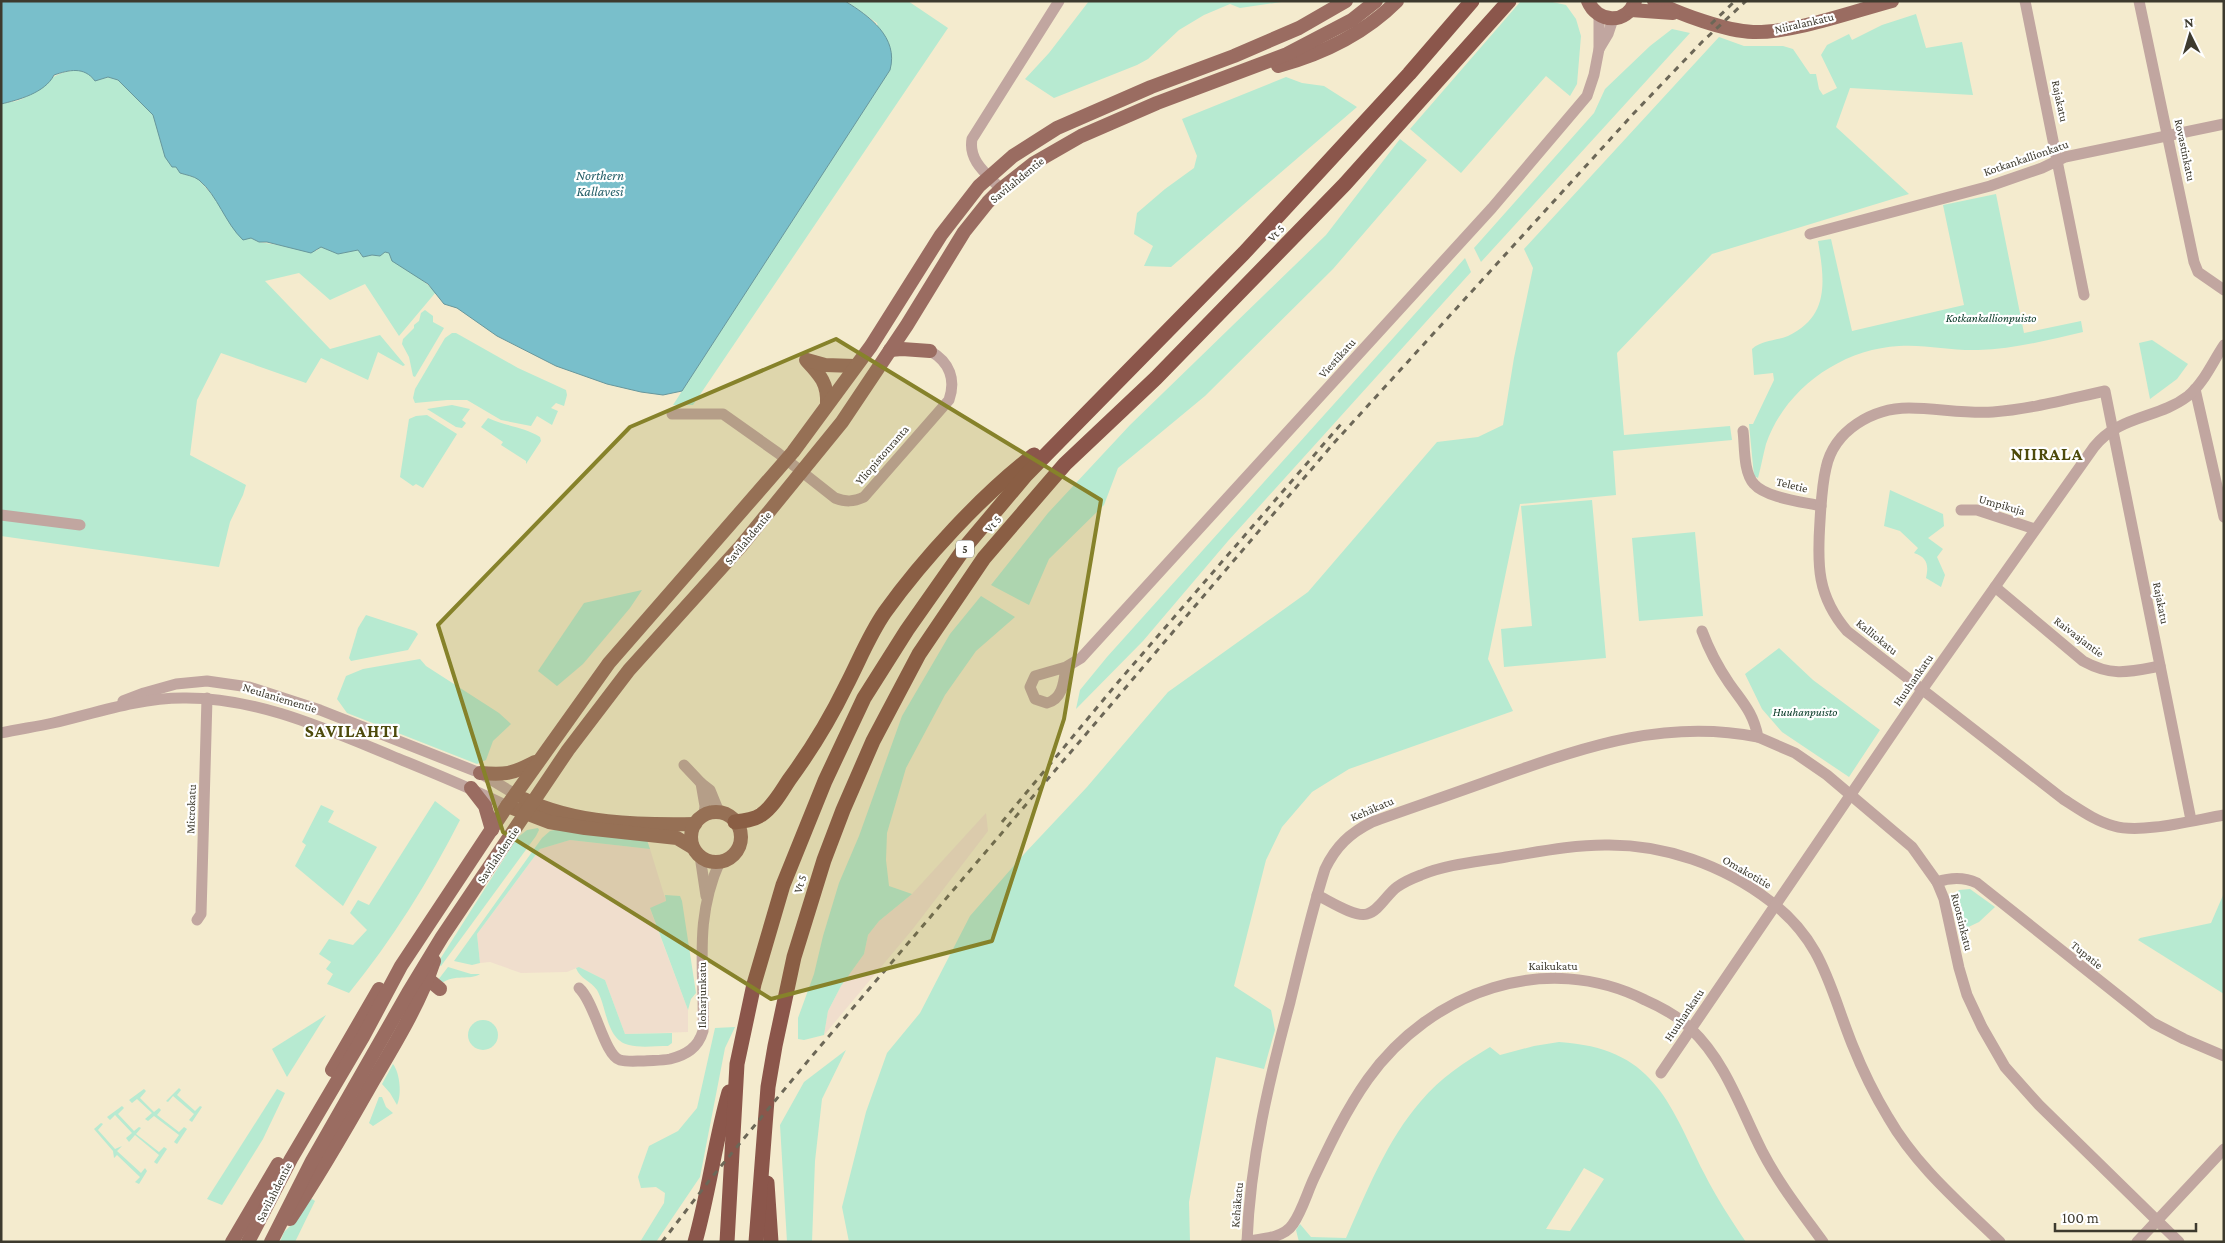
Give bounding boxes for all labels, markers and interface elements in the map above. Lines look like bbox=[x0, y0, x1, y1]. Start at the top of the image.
street label: Niiralankatu bbox=[1773, 9, 1836, 37]
north arrow bbox=[2165, 10, 2215, 60]
text: N bbox=[2183, 14, 2195, 30]
street label: Rajakatu bbox=[2049, 79, 2071, 124]
street label: Rovastinkatu bbox=[2172, 118, 2199, 183]
street label: Kotkankallionkatu bbox=[1982, 137, 2071, 179]
street label: Savilahdentie bbox=[987, 154, 1047, 206]
water label: Northern Kallavesi bbox=[576, 167, 624, 199]
street label: Vt 5 bbox=[1265, 221, 1287, 245]
park label: Kotkankallionpuisto bbox=[1946, 311, 2036, 325]
street label: Viestikatu bbox=[1316, 335, 1359, 381]
street label: Yliopistonranta bbox=[852, 422, 912, 488]
district label: NIIRALA bbox=[2011, 444, 2083, 464]
street label: Teletie bbox=[1775, 474, 1809, 496]
street label: Umpikuja bbox=[1977, 492, 2027, 518]
street label: Savilahdentie bbox=[722, 508, 774, 568]
street label: Vt 5 bbox=[982, 512, 1004, 536]
road number: 5 bbox=[956, 540, 974, 558]
street label: Rajakatu bbox=[2150, 581, 2172, 626]
street label: Raivaajantie bbox=[2051, 614, 2107, 660]
street label: Kalliokatu bbox=[1853, 616, 1901, 658]
street label: Huuhankatu bbox=[1890, 651, 1936, 709]
street label: Neulaniementie bbox=[241, 680, 319, 716]
park label: Huuhanpuisto bbox=[1773, 705, 1837, 719]
district label: SAVILAHTI bbox=[305, 721, 399, 741]
street label: Microkatu bbox=[183, 783, 199, 834]
street label: Kehäkatu bbox=[1348, 793, 1396, 824]
street label: Savilahdentie bbox=[474, 824, 522, 886]
street label: Omakotitie bbox=[1720, 852, 1774, 892]
street label: Vt 5 bbox=[790, 873, 810, 895]
street label: Ruotsinkatu bbox=[1948, 892, 1976, 953]
street label: Tupatie bbox=[2068, 938, 2106, 972]
street label: Kaikukatu bbox=[1528, 959, 1578, 973]
street label: Iloharjunkatu bbox=[695, 961, 709, 1028]
street label: Huuhankatu bbox=[1661, 985, 1707, 1044]
street label: Savilahdentie bbox=[253, 1160, 295, 1224]
street label: Kehäkatu bbox=[1228, 1181, 1246, 1228]
scale bar bbox=[2055, 1200, 2196, 1232]
text: 100 m bbox=[2062, 1210, 2099, 1226]

